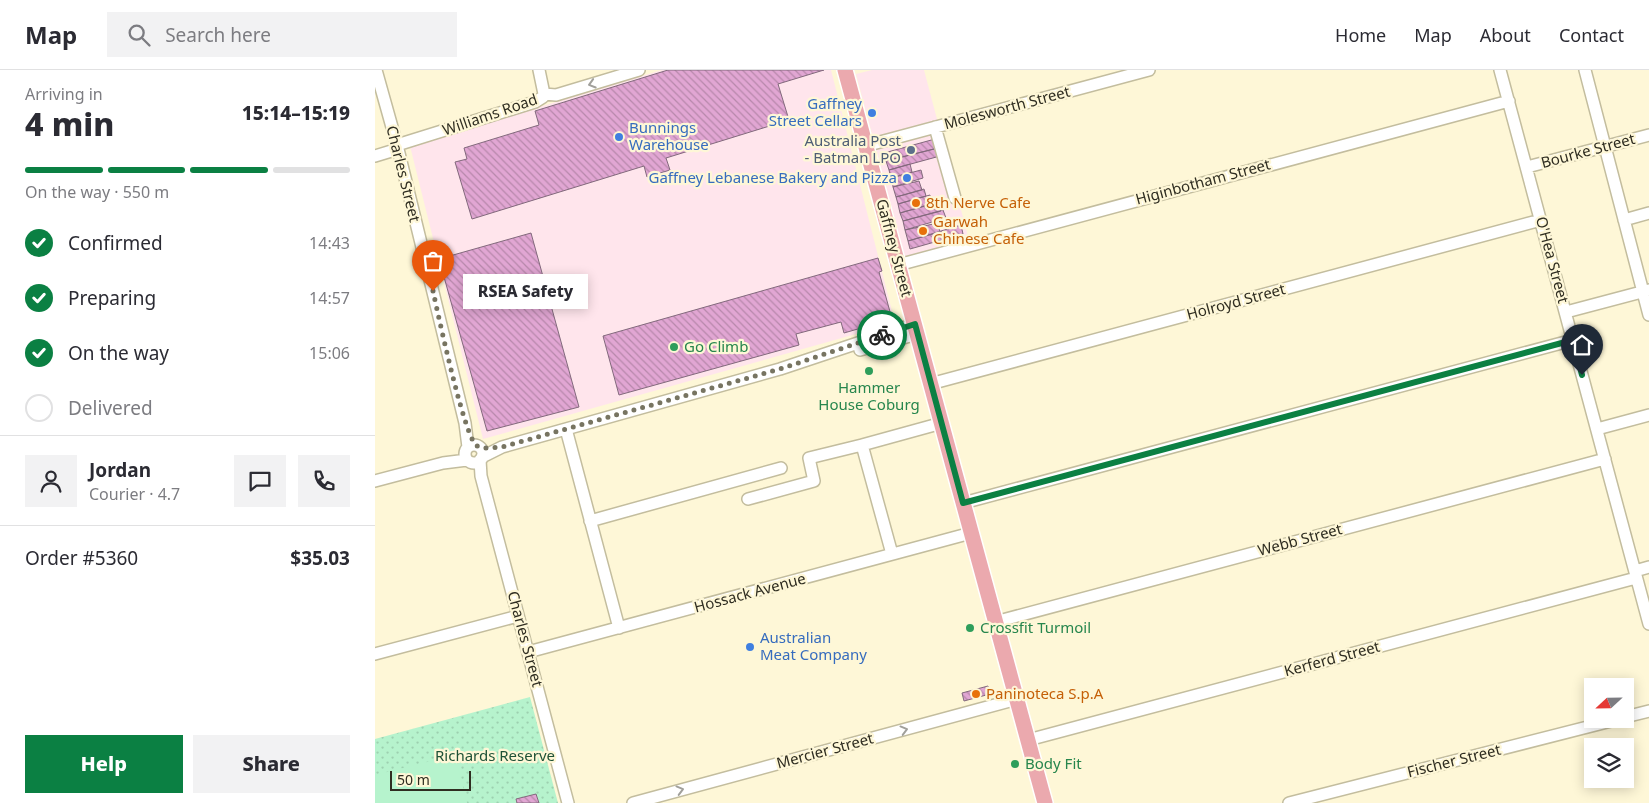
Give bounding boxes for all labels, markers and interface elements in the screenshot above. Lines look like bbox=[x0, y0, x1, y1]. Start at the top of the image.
search box bbox=[107, 12, 457, 57]
text: Map bbox=[25, 18, 77, 51]
icon: search bbox=[125, 21, 153, 49]
text: Search here bbox=[165, 22, 271, 48]
text: Home bbox=[1335, 23, 1386, 47]
text: Map bbox=[1414, 23, 1452, 47]
text: About bbox=[1480, 23, 1531, 47]
text: Contact bbox=[1559, 23, 1624, 47]
one-way arrow bbox=[589, 79, 597, 89]
street label: Molesworth Street bbox=[941, 80, 1073, 133]
text: Arriving in bbox=[25, 83, 103, 105]
street label: Williams Road bbox=[440, 88, 540, 140]
place label: Gaffney Street Cellars bbox=[769, 93, 862, 130]
text: 15:14–15:19 bbox=[242, 100, 350, 126]
text: 4 min bbox=[25, 102, 114, 145]
marker: Gaffney Street Cellars bbox=[866, 107, 878, 119]
place label: Bunnings Warehouse bbox=[629, 117, 709, 154]
street label: Charles Street bbox=[382, 123, 426, 225]
street label: Bourke Street bbox=[1539, 128, 1638, 172]
place label: Australia Post - Batman LPO bbox=[804, 130, 902, 167]
marker: Bunnings Warehouse bbox=[613, 131, 625, 143]
marker: Australia Post - Batman LPO bbox=[905, 144, 917, 156]
street label: Higinbotham Street bbox=[1133, 153, 1273, 209]
place label: Gaffney Lebanese Bakery and Pizza bbox=[648, 167, 897, 187]
marker: Gaffney Lebanese Bakery and Pizza bbox=[901, 172, 913, 184]
text: On the way · 550 m bbox=[25, 181, 169, 203]
place label: 8th Nerve Cafe bbox=[926, 192, 1031, 212]
street label: Gaffney Street bbox=[872, 197, 918, 299]
marker: 8th Nerve Cafe bbox=[910, 197, 922, 209]
place label: Garwah Chinese Cafe bbox=[933, 211, 1024, 248]
street label: O'Hea Street bbox=[1532, 214, 1574, 306]
marker: Garwah Chinese Cafe bbox=[917, 225, 929, 237]
icon: check bbox=[25, 229, 53, 257]
text: Confirmed bbox=[68, 230, 163, 256]
text: 14:43 bbox=[309, 232, 350, 254]
pin bbox=[412, 240, 454, 291]
icon: bag bbox=[419, 247, 447, 275]
callout: RSEA Safety bbox=[463, 274, 588, 308]
street label: Holroyd Street bbox=[1184, 278, 1288, 324]
text: RSEA Safety bbox=[478, 280, 573, 302]
icon: check bbox=[25, 284, 53, 312]
text: Preparing bbox=[68, 285, 156, 311]
text: 14:57 bbox=[309, 287, 350, 309]
courier bbox=[857, 310, 907, 360]
icon: bike bbox=[868, 321, 896, 349]
pin bbox=[1561, 324, 1603, 375]
icon: home bbox=[1568, 331, 1596, 359]
place label: Go Climb bbox=[684, 336, 748, 356]
icon: check bbox=[25, 339, 53, 367]
text: On the way bbox=[68, 340, 169, 366]
marker: Go Climb bbox=[668, 341, 680, 353]
text: 15:06 bbox=[309, 342, 350, 364]
marker: Hammer House Coburg bbox=[863, 365, 875, 377]
place label: Hammer House Coburg bbox=[818, 377, 920, 414]
text: Delivered bbox=[68, 395, 153, 421]
button: person bbox=[25, 455, 77, 507]
button: chat bbox=[234, 455, 286, 507]
button: phone bbox=[298, 455, 350, 507]
text: Jordan bbox=[89, 457, 151, 483]
text: Courier · 4.7 bbox=[89, 483, 180, 505]
street label: Webb Street bbox=[1255, 518, 1345, 560]
text: Order #5360 bbox=[25, 545, 138, 571]
text: $35.03 bbox=[290, 545, 350, 571]
street label: Hossack Avenue bbox=[692, 568, 808, 617]
street label: Charles Street bbox=[504, 589, 549, 690]
place label: Crossfit Turmoil bbox=[980, 617, 1091, 637]
marker: Crossfit Turmoil bbox=[964, 622, 976, 634]
place label: Australian Meat Company bbox=[760, 627, 867, 664]
street label: Kerferd Street bbox=[1282, 635, 1382, 680]
marker: Australian Meat Company bbox=[744, 641, 756, 653]
north arrow bbox=[1584, 678, 1634, 728]
map controls bbox=[1584, 678, 1634, 788]
place label: Paninoteca S.p.A bbox=[986, 683, 1104, 703]
marker: Paninoteca S.p.A bbox=[970, 688, 982, 700]
one-way arrow bbox=[900, 725, 908, 735]
street label: Mercier Street bbox=[774, 727, 876, 773]
button: Help bbox=[25, 735, 183, 793]
button: Share bbox=[193, 735, 350, 793]
button: layers bbox=[1584, 738, 1634, 788]
street label: Fischer Street bbox=[1405, 739, 1503, 781]
park label: Richards Reserve bbox=[435, 745, 555, 765]
place label: Body Fit bbox=[1025, 753, 1082, 773]
marker: Body Fit bbox=[1009, 758, 1021, 770]
scale bar bbox=[390, 768, 471, 791]
text: 50 m bbox=[397, 770, 430, 789]
one-way arrow bbox=[675, 786, 683, 796]

